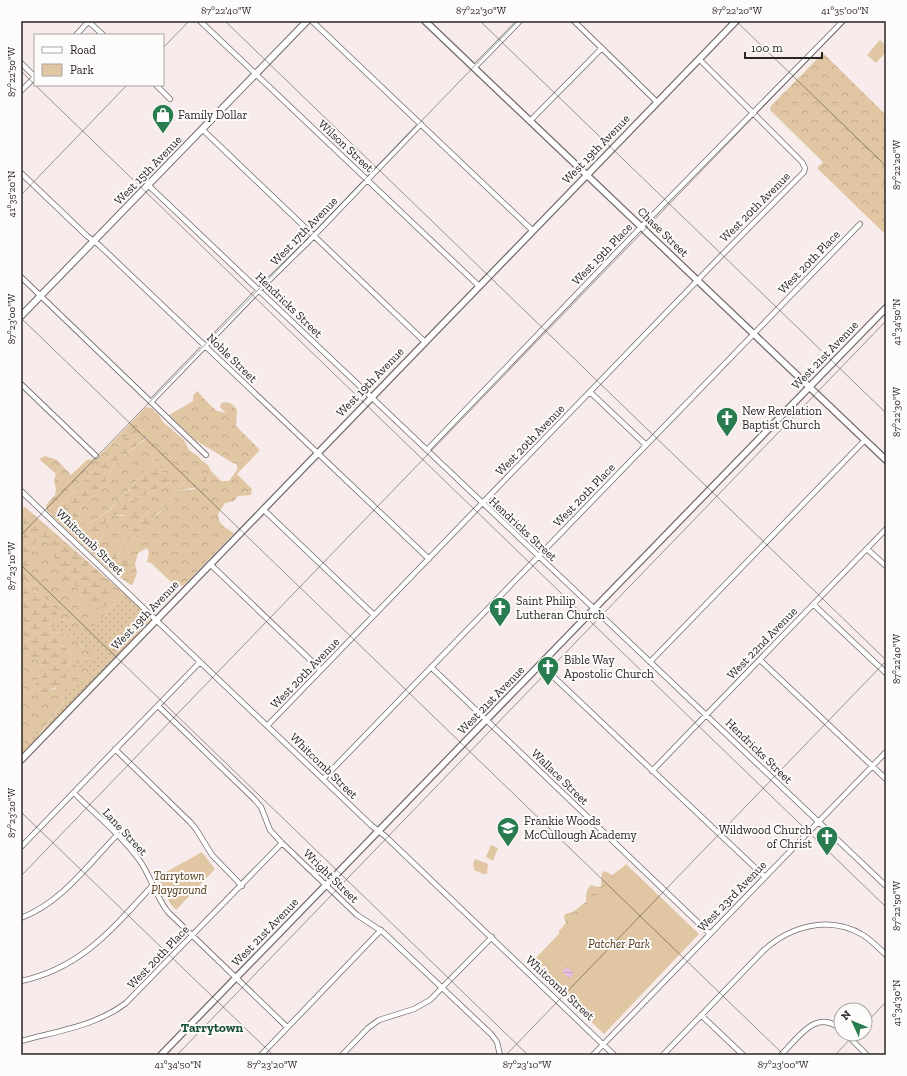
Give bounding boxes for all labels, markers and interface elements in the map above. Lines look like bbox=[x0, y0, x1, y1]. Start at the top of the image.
text: 87°22'40"W bbox=[201, 5, 252, 17]
text: 87°22'30"W bbox=[456, 5, 507, 17]
text: 87°22'20"W bbox=[712, 5, 763, 17]
text: 41°35'00"N bbox=[821, 5, 869, 17]
legend bbox=[34, 34, 164, 86]
scale bar bbox=[745, 34, 822, 60]
text: 100 m bbox=[751, 41, 783, 55]
text: Road bbox=[70, 43, 96, 57]
text: 87°22'50"W bbox=[6, 46, 18, 97]
text: Park bbox=[70, 63, 95, 77]
shop icon: Family Dollar bbox=[150, 102, 176, 135]
place label: Family Dollar bbox=[178, 108, 248, 122]
street label: West 19th Avenue bbox=[559, 111, 633, 187]
street label: Wilson Street bbox=[316, 117, 377, 175]
street label: West 15th Avenue bbox=[111, 132, 185, 208]
text: 87°22'20"W bbox=[891, 139, 903, 190]
street label: West 20th Avenue bbox=[717, 169, 793, 245]
text: 41°35'20"N bbox=[6, 170, 18, 217]
street label: West 17th Avenue bbox=[268, 193, 341, 268]
street label: Chase Street bbox=[635, 204, 692, 260]
street label: West 19th Place bbox=[569, 220, 635, 288]
street label: West 20th Place bbox=[775, 227, 843, 297]
street label: Hendricks Street bbox=[253, 270, 326, 341]
text: 87°23'00"W bbox=[6, 293, 18, 344]
text: 41°34'50"N bbox=[891, 298, 903, 345]
street label: West 21st Avenue bbox=[789, 318, 861, 392]
street label: Noble Street bbox=[204, 331, 260, 386]
street label: West 19th Avenue bbox=[333, 344, 407, 420]
text: 87°22'30"W bbox=[891, 386, 903, 437]
street label: West 20th Avenue bbox=[493, 401, 568, 478]
place label: New Revelation Baptist Church bbox=[742, 404, 822, 432]
church icon: New Revelation Baptist Church bbox=[714, 405, 740, 438]
street label: West 20th Place bbox=[550, 460, 618, 530]
street label: Hendricks Street bbox=[486, 494, 560, 564]
street label: Whitcomb Street bbox=[53, 506, 127, 578]
text: 87°23'10"W bbox=[6, 541, 18, 590]
street label: West 19th Avenue bbox=[108, 577, 182, 653]
place label: Saint Philip Lutheran Church bbox=[516, 594, 605, 622]
church icon: Saint Philip Lutheran Church bbox=[487, 595, 513, 628]
street label: West 22nd Avenue bbox=[724, 604, 800, 682]
text: 87°22'40"W bbox=[891, 633, 903, 684]
street label: West 20th Avenue bbox=[268, 634, 343, 711]
place label: Bible Way Apostolic Church bbox=[564, 653, 654, 681]
church icon: Bible Way Apostolic Church bbox=[535, 654, 561, 687]
street label: West 21st Avenue bbox=[455, 663, 527, 737]
street label: Hendricks Street bbox=[723, 716, 796, 787]
street label: Whitcomb Street bbox=[287, 730, 361, 802]
street label: Wallace Street bbox=[528, 746, 592, 808]
text: 87°23'20"W bbox=[6, 787, 18, 838]
street label: Lane Street bbox=[100, 806, 151, 859]
place label: Frankie Woods McCullough Academy bbox=[524, 814, 637, 842]
school or university icon: Frankie Woods McCullough Academy bbox=[495, 815, 521, 848]
place label: Wildwood Church of Christ bbox=[719, 823, 813, 851]
church icon: Wildwood Church of Christ bbox=[814, 824, 840, 857]
street label: Wright Street bbox=[300, 846, 362, 906]
street label: West 23rd Avenue bbox=[695, 858, 770, 934]
park label: Tarrytown Playground bbox=[151, 869, 207, 897]
text: 87°22'50"W bbox=[891, 880, 903, 931]
street label: West 21st Avenue bbox=[229, 895, 301, 969]
street label: West 20th Place bbox=[124, 922, 192, 992]
park label: Patcher Park bbox=[588, 937, 651, 951]
street label: Whitcomb Street bbox=[523, 953, 598, 1024]
text: 41°34'30"N bbox=[891, 979, 903, 1026]
north arrow bbox=[833, 1002, 873, 1042]
text: N bbox=[839, 1007, 854, 1023]
district label: Tarrytown bbox=[181, 1020, 244, 1035]
text: 41°34'50"N bbox=[155, 1059, 202, 1071]
text: 87°23'20"W bbox=[247, 1059, 298, 1071]
text: 87°23'10"W bbox=[503, 1059, 552, 1071]
text: 87°23'00"W bbox=[758, 1059, 809, 1071]

